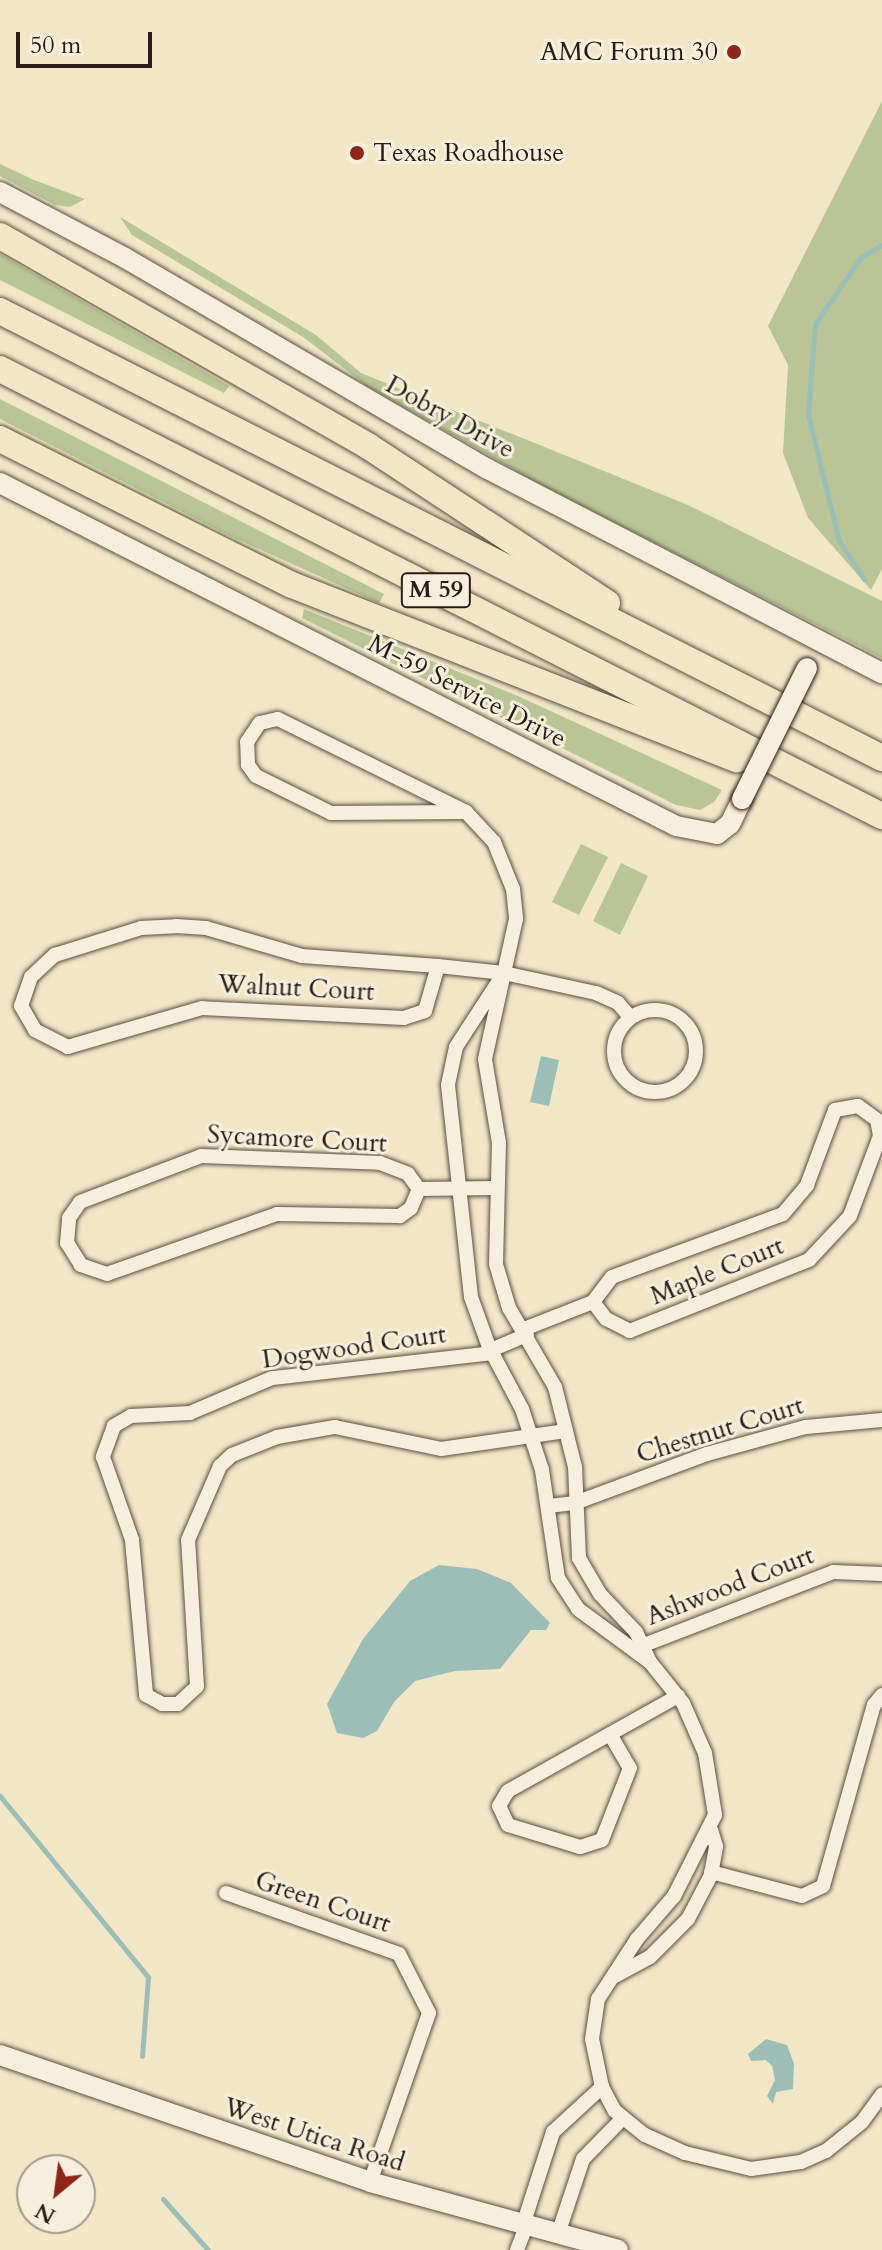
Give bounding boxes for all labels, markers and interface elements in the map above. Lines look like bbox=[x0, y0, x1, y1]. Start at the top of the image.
scale bar bbox=[20, 16, 156, 66]
text: 50 m bbox=[30, 29, 81, 62]
place label: AMC Forum 30 bbox=[540, 36, 718, 68]
marker: AMC Forum 30 bbox=[725, 43, 743, 61]
place label: Texas Roadhouse bbox=[373, 137, 564, 169]
marker: Texas Roadhouse bbox=[348, 144, 366, 162]
street label: Dobry Drive bbox=[380, 369, 520, 465]
road number: M 59 bbox=[400, 570, 472, 610]
street label: M-59 Service Drive bbox=[363, 628, 571, 754]
street label: Walnut Court bbox=[217, 968, 375, 1008]
street label: Sycamore Court bbox=[206, 1119, 388, 1159]
street label: Maple Court bbox=[646, 1230, 788, 1312]
street label: Dogwood Court bbox=[260, 1319, 448, 1375]
street label: Chestnut Court bbox=[633, 1390, 807, 1470]
street label: Ashwood Court bbox=[642, 1540, 818, 1632]
street label: Green Court bbox=[251, 1864, 395, 1940]
street label: West Utica Road bbox=[220, 2091, 408, 2179]
north arrow bbox=[16, 2154, 96, 2234]
text: N bbox=[30, 2195, 61, 2231]

